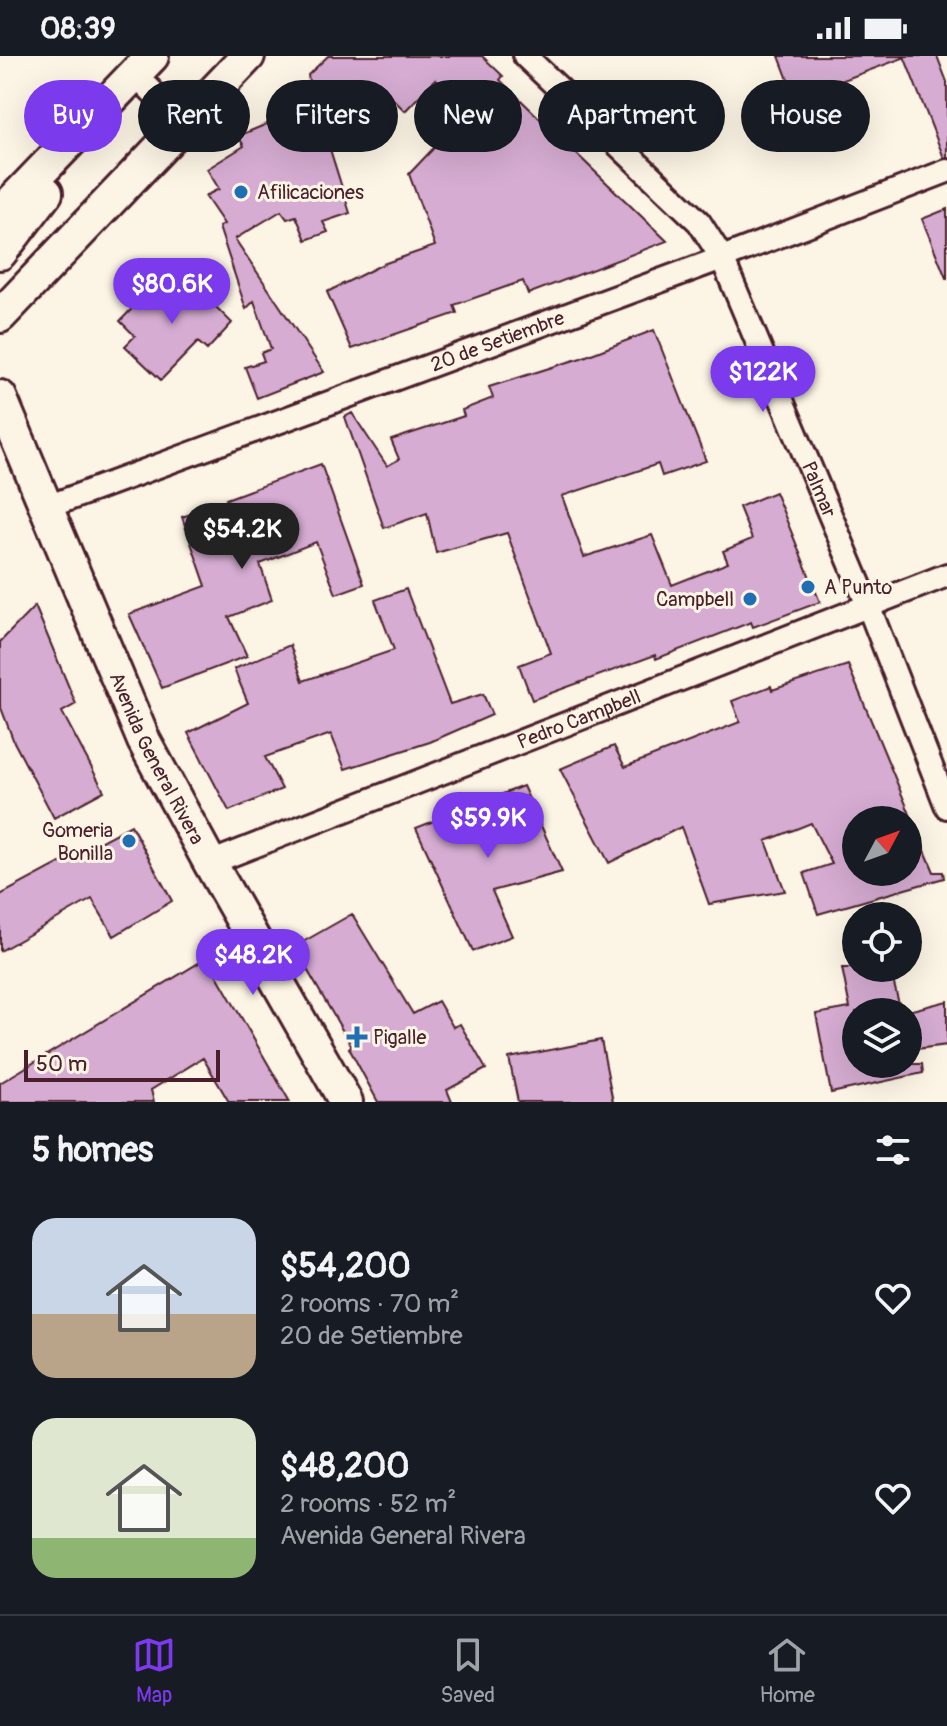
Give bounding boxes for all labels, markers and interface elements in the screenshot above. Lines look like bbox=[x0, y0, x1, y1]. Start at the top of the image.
text: 08:39 bbox=[40, 10, 116, 47]
chip: Buy bbox=[24, 80, 122, 152]
chip: Rent bbox=[138, 80, 250, 152]
chip: Filters bbox=[266, 80, 398, 152]
chip: New bbox=[414, 80, 522, 152]
chip: Apartment bbox=[538, 80, 725, 152]
chip: House bbox=[741, 80, 870, 152]
place label: Afilicaciones bbox=[257, 180, 364, 205]
marker: Afilicaciones bbox=[232, 183, 250, 201]
pin: $80.6K bbox=[107, 258, 237, 326]
text: $80.6K bbox=[131, 268, 213, 300]
street label: 20 de Setiembre bbox=[427, 305, 568, 377]
pin: $122K bbox=[707, 346, 819, 414]
text: $122K bbox=[728, 356, 798, 388]
street label: Palmar bbox=[796, 457, 842, 521]
pin: $54.2K bbox=[177, 503, 307, 571]
text: $54.2K bbox=[202, 513, 282, 545]
place label: A Punto bbox=[824, 575, 893, 600]
marker: A Punto bbox=[799, 578, 817, 596]
place label: Campbell bbox=[656, 587, 734, 612]
marker: Campbell bbox=[741, 590, 759, 608]
street label: Avenida General Rivera bbox=[104, 668, 210, 849]
street label: Pedro Campbell bbox=[513, 683, 644, 754]
pin: $59.9K bbox=[423, 792, 553, 860]
text: $59.9K bbox=[450, 802, 526, 834]
north arrow bbox=[842, 806, 922, 886]
map controls bbox=[842, 806, 922, 1078]
place label: Gomeria Bonilla bbox=[42, 818, 113, 866]
marker: Gomeria Bonilla bbox=[120, 832, 138, 850]
button: locate bbox=[842, 902, 922, 982]
pin: $48.2K bbox=[188, 929, 318, 997]
text: $48.2K bbox=[214, 939, 292, 971]
button: layers bbox=[842, 998, 922, 1078]
place label: Pigalle bbox=[373, 1025, 426, 1050]
marker: Pigalle bbox=[348, 1028, 366, 1046]
scale bar bbox=[24, 1046, 220, 1082]
text: 50 m bbox=[36, 1050, 87, 1078]
icon: filters bbox=[871, 1128, 915, 1172]
text: 5 homes bbox=[32, 1129, 153, 1172]
text: $54,200 bbox=[280, 1245, 411, 1288]
icon: home bbox=[96, 1250, 192, 1346]
icon: heart bbox=[871, 1276, 915, 1320]
text: 2 rooms · 70 m² bbox=[280, 1288, 459, 1320]
text: 20 de Setiembre bbox=[280, 1320, 462, 1352]
text: $48,200 bbox=[280, 1445, 409, 1488]
icon: home bbox=[96, 1450, 192, 1546]
icon: heart bbox=[871, 1476, 915, 1520]
text: 2 rooms · 52 m² bbox=[280, 1488, 456, 1520]
text: Avenida General Rivera bbox=[280, 1520, 526, 1552]
tab: Map bbox=[132, 1633, 176, 1709]
tab: Saved bbox=[440, 1633, 495, 1709]
tab: Home bbox=[759, 1633, 815, 1709]

